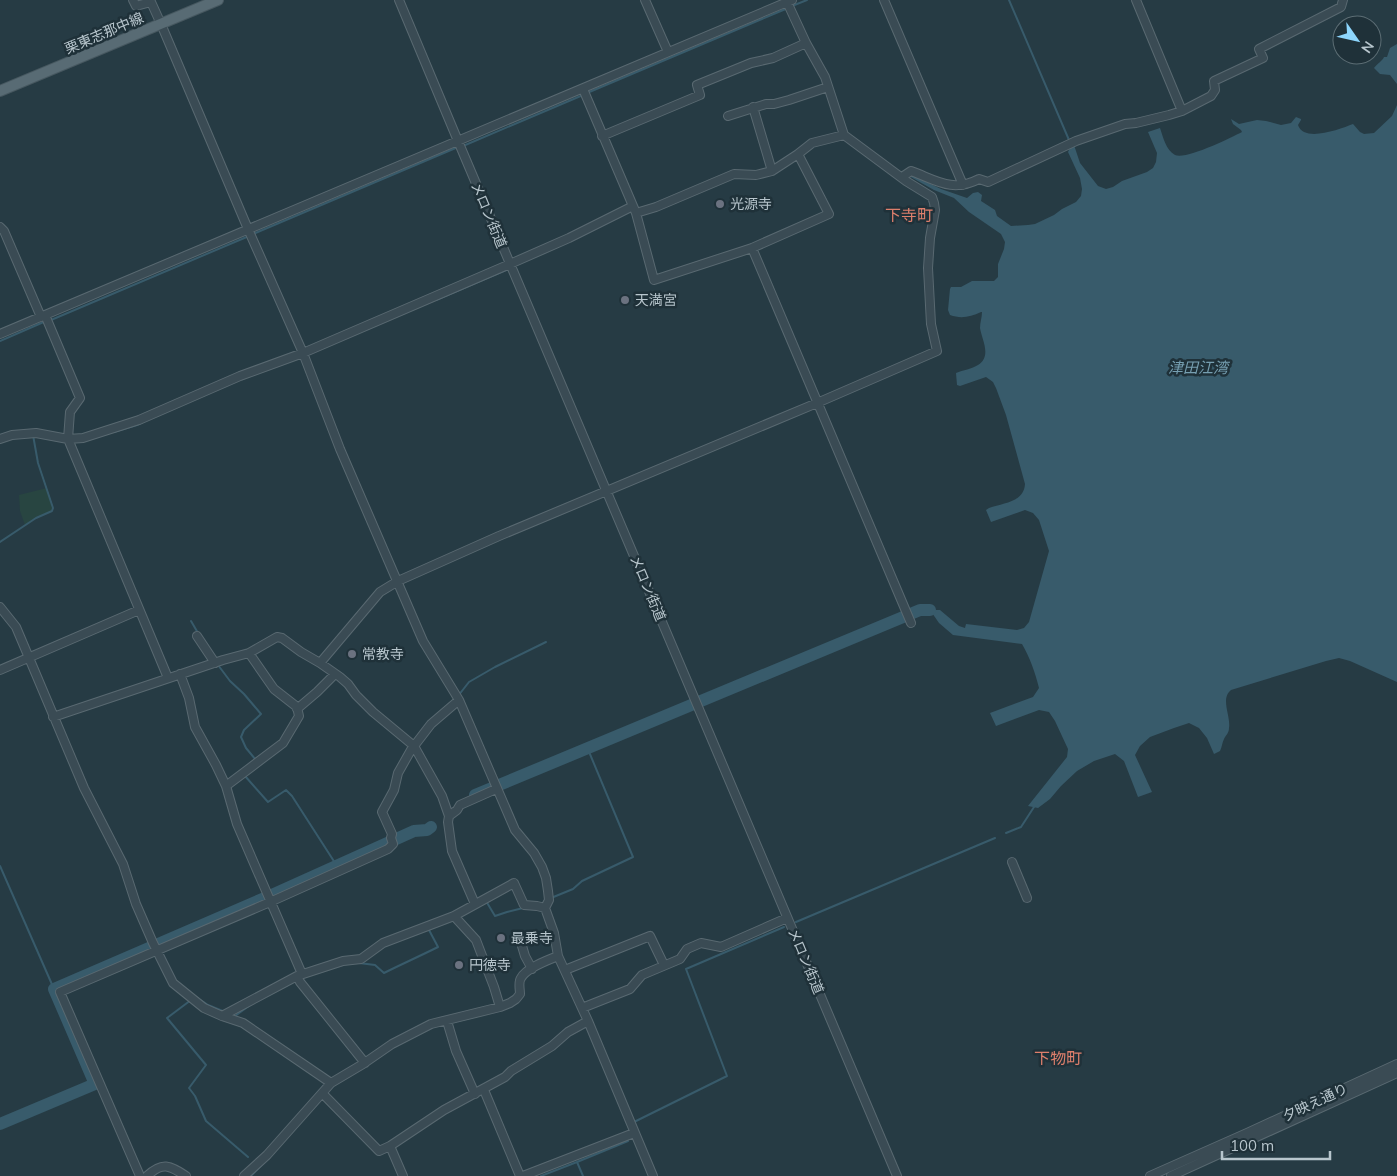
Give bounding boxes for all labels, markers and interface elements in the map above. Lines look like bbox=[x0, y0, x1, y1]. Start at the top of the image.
street label: 栗東志那中線 bbox=[62, 8, 146, 58]
north arrow bbox=[1332, 15, 1382, 65]
text: N bbox=[1357, 38, 1378, 57]
street label: メロン街道 bbox=[467, 179, 511, 251]
place label: 光源寺 bbox=[730, 195, 772, 213]
marker: 光源寺 bbox=[714, 198, 726, 210]
district label: 下寺町 bbox=[885, 205, 933, 225]
place label: 天満宮 bbox=[635, 291, 677, 309]
marker: 天満宮 bbox=[619, 294, 631, 306]
water label: 津田江湾 bbox=[1168, 358, 1231, 377]
street label: メロン街道 bbox=[626, 552, 670, 624]
place label: 常教寺 bbox=[362, 645, 404, 663]
marker: 常教寺 bbox=[346, 648, 358, 660]
street label: メロン街道 bbox=[784, 925, 828, 997]
place label: 最乗寺 bbox=[511, 929, 553, 947]
marker: 最乗寺 bbox=[495, 932, 507, 944]
place label: 円徳寺 bbox=[469, 956, 511, 974]
marker: 円徳寺 bbox=[453, 959, 465, 971]
district label: 下物町 bbox=[1034, 1048, 1082, 1068]
street label: 夕映え通り bbox=[1279, 1079, 1351, 1125]
scale bar bbox=[1222, 1128, 1330, 1160]
text: 100 m bbox=[1230, 1136, 1274, 1155]

